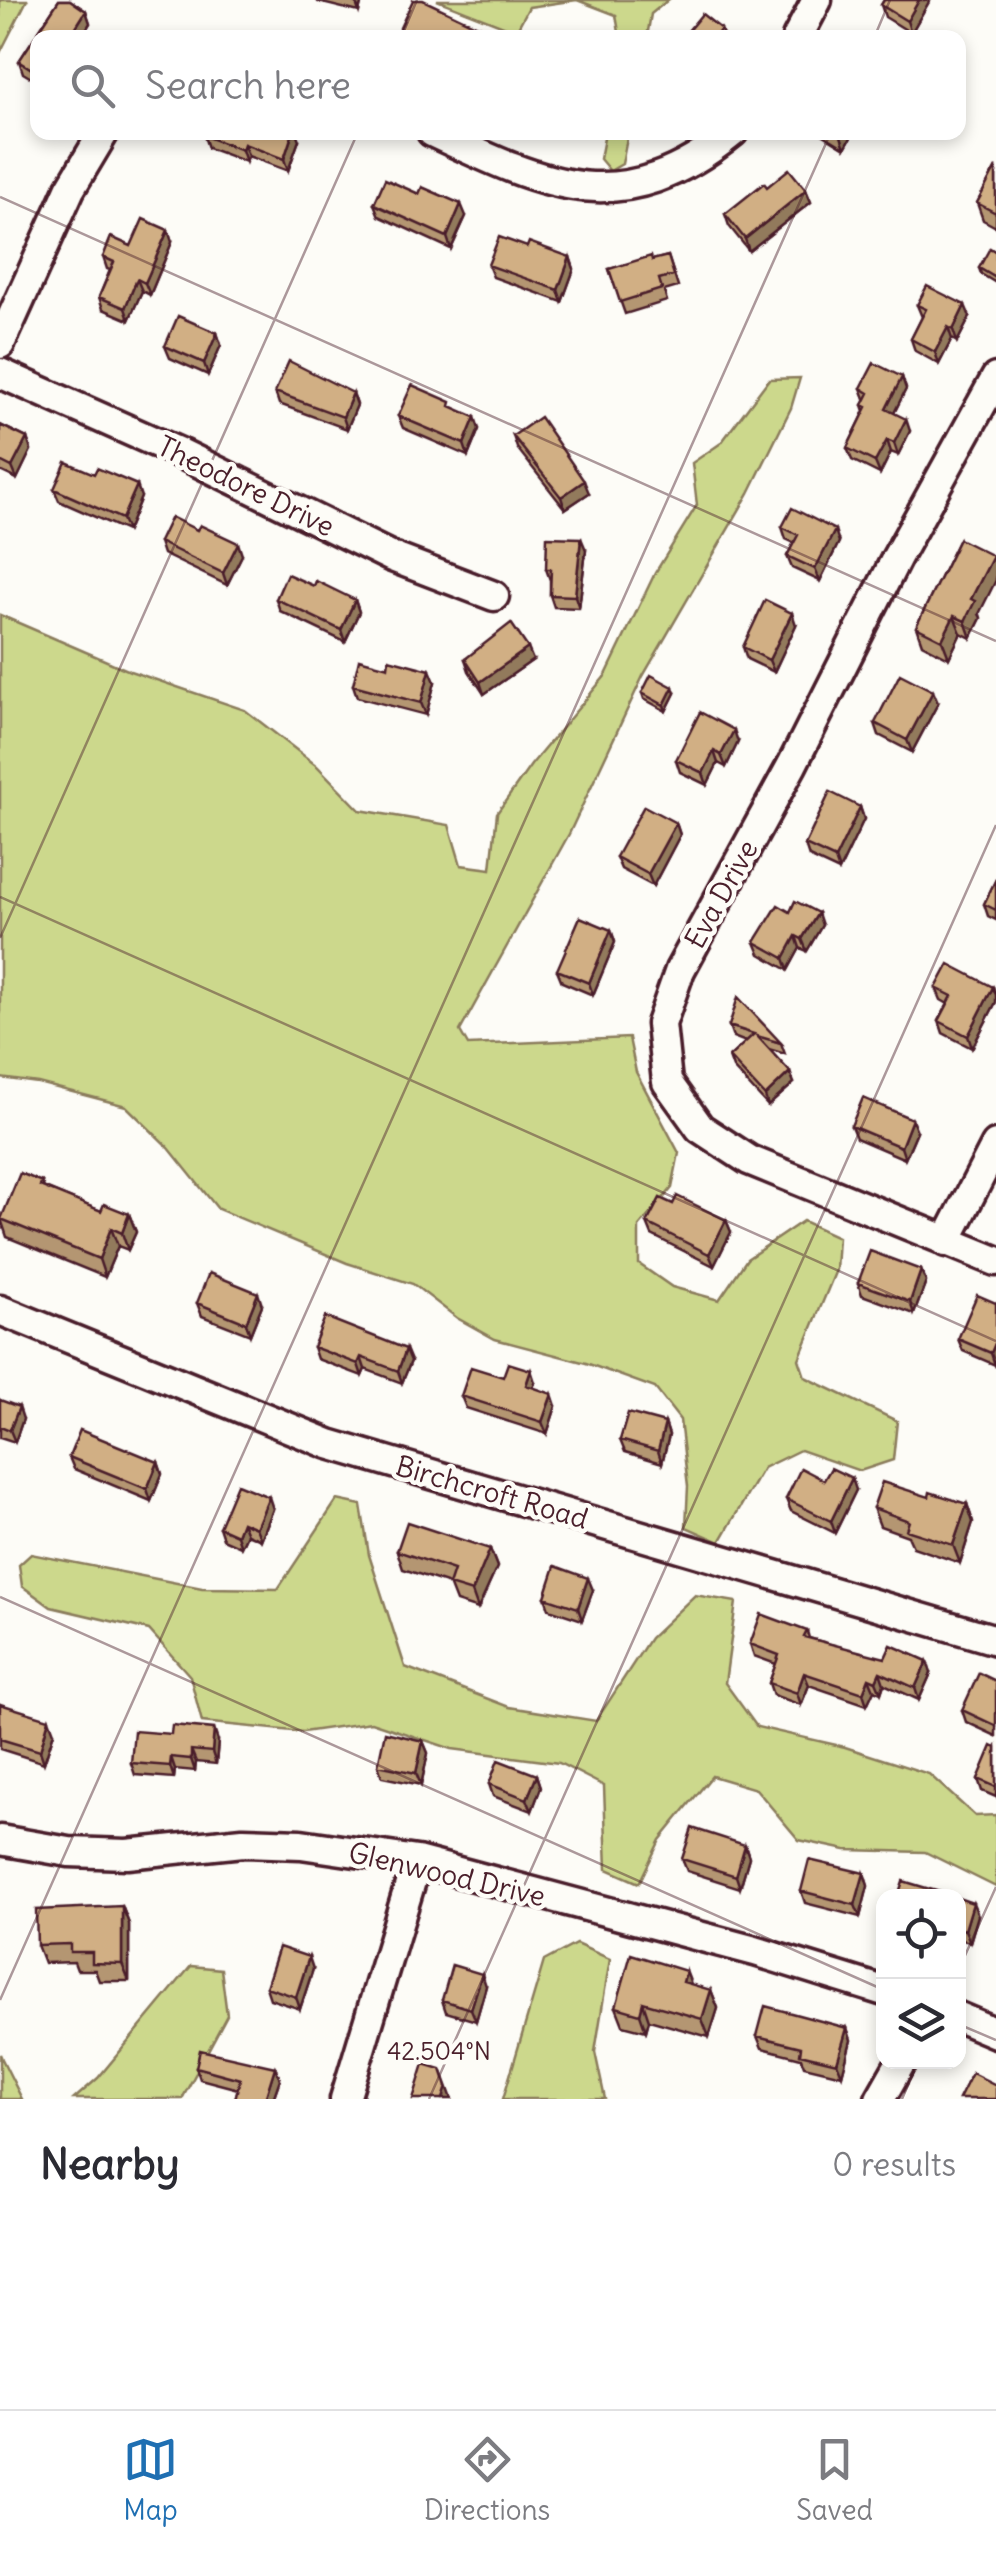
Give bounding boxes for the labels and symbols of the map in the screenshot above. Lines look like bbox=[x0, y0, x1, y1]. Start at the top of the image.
street label: Theodore Drive bbox=[152, 428, 340, 544]
street label: Eva Drive bbox=[677, 833, 765, 955]
street label: Birchcroft Road bbox=[392, 1447, 592, 1537]
street label: Glenwood Drive bbox=[345, 1834, 549, 1914]
text: 42.504°N bbox=[387, 2035, 491, 2067]

